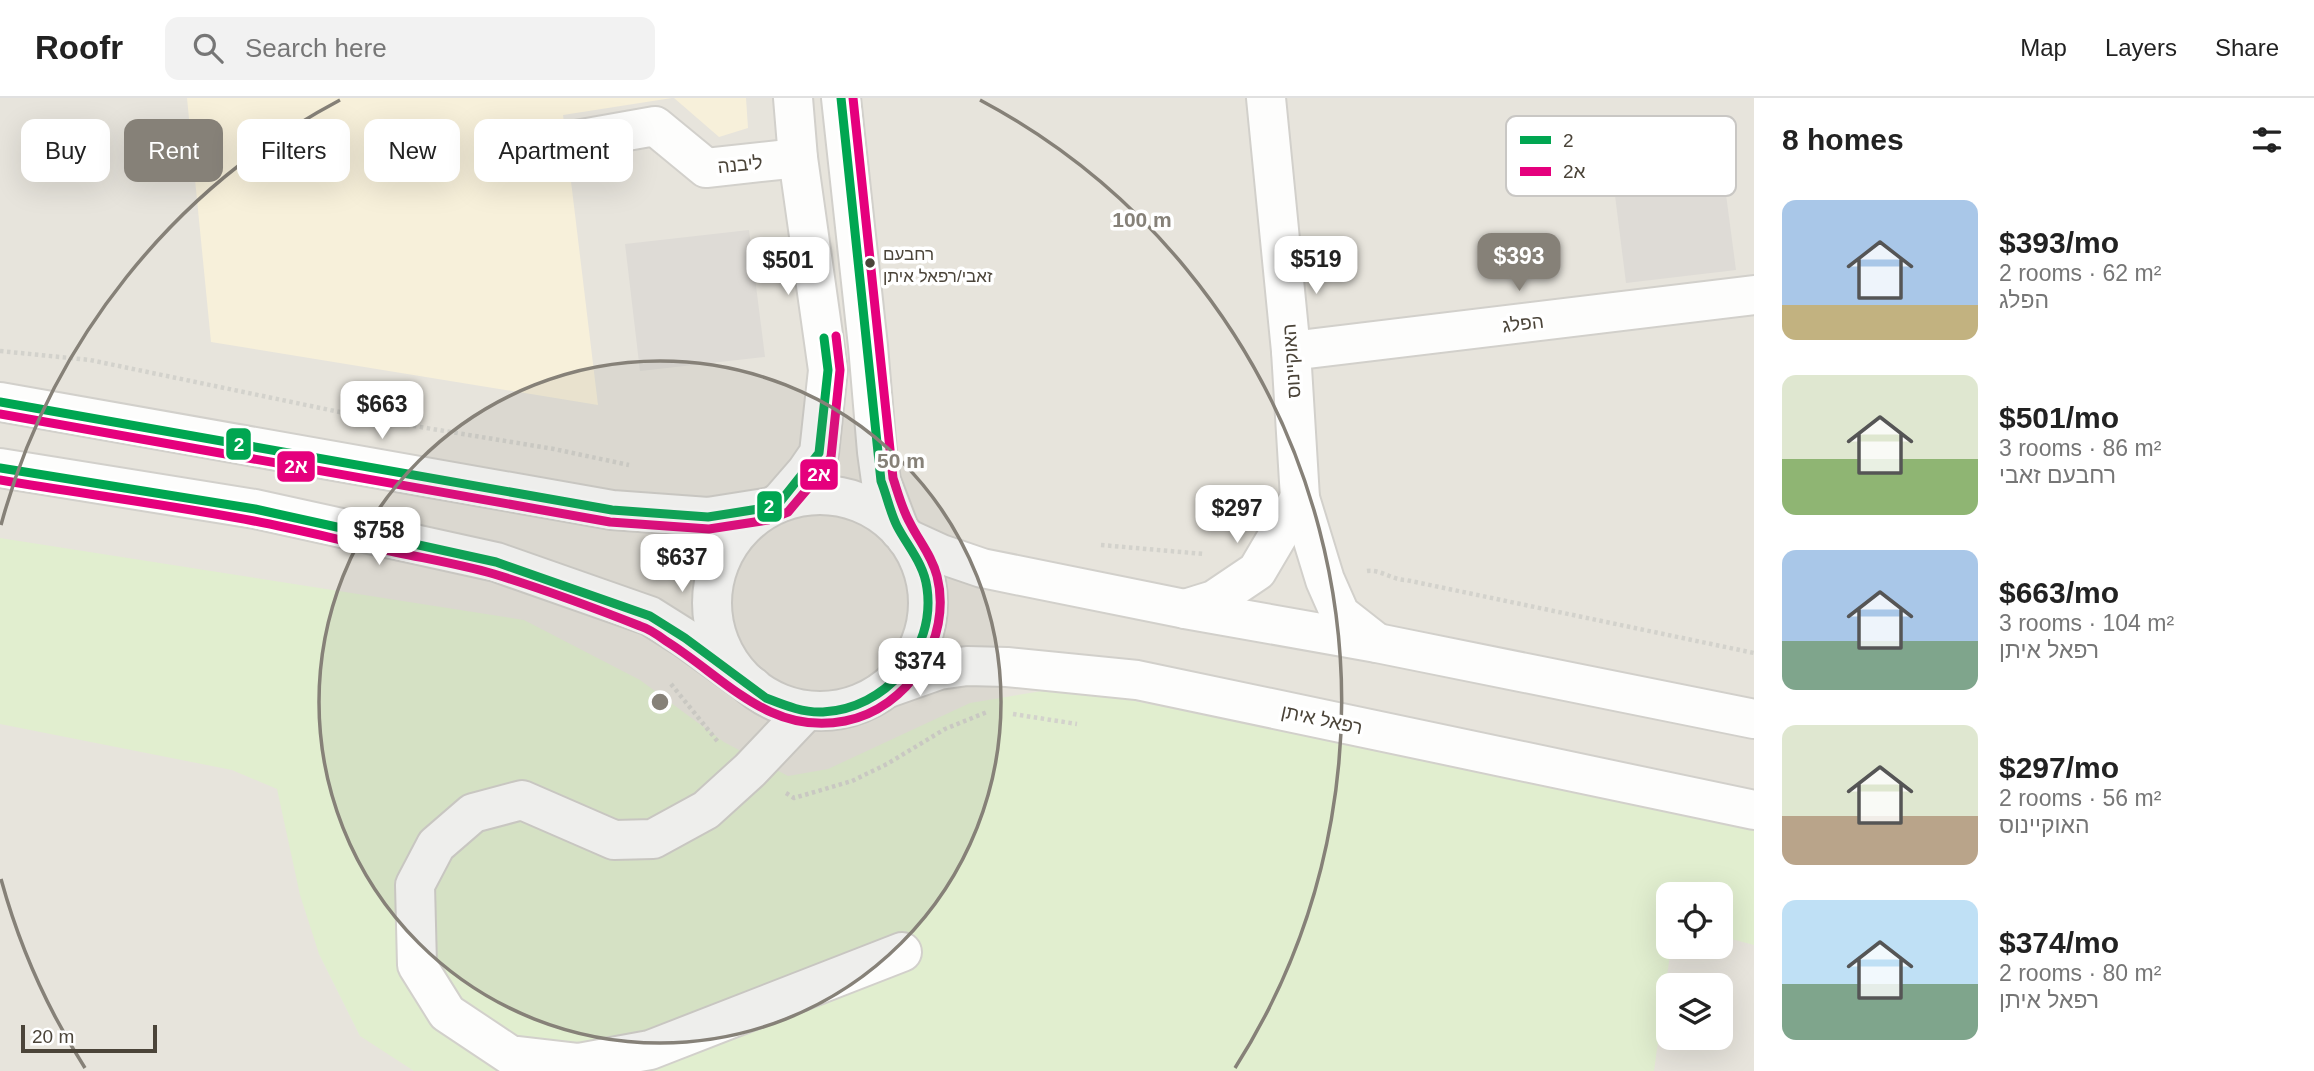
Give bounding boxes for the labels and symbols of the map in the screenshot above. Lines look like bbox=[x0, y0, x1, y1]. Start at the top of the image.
legend bbox=[1506, 116, 1736, 196]
text: 2 bbox=[1563, 130, 1574, 151]
street label: ליבנה bbox=[716, 152, 764, 177]
text: 2א bbox=[1563, 161, 1586, 182]
text: 100 m bbox=[1112, 208, 1172, 231]
pin: $393 bbox=[1478, 234, 1560, 293]
pin: $519 bbox=[1275, 236, 1357, 296]
pin: $501 bbox=[747, 238, 829, 297]
place label: רחבעם זאבי/רפאל איתן bbox=[883, 245, 993, 286]
marker: רחבעם זאבי/רפאל איתן bbox=[863, 256, 877, 270]
street label: הפלג bbox=[1501, 311, 1545, 336]
street label: האוקיינוס bbox=[1278, 323, 1305, 399]
pin: $663 bbox=[341, 382, 423, 441]
line badge: 2 bbox=[225, 427, 252, 461]
text: 2 bbox=[234, 434, 244, 455]
text: 50 m bbox=[877, 449, 925, 472]
line badge: 2א bbox=[276, 450, 316, 483]
text: 2א bbox=[284, 456, 308, 477]
line badge: 2א bbox=[799, 458, 839, 491]
text: 2א bbox=[807, 464, 831, 485]
pin: $297 bbox=[1196, 486, 1278, 545]
line badge: 2 bbox=[756, 490, 783, 523]
text: 2 bbox=[764, 496, 774, 517]
pin: $758 bbox=[338, 508, 420, 567]
pin: $637 bbox=[641, 534, 723, 594]
pin: $374 bbox=[879, 638, 961, 698]
centre of rings bbox=[648, 690, 672, 714]
street label: רפאל איתן bbox=[1279, 701, 1364, 738]
scale bar bbox=[21, 1022, 158, 1054]

